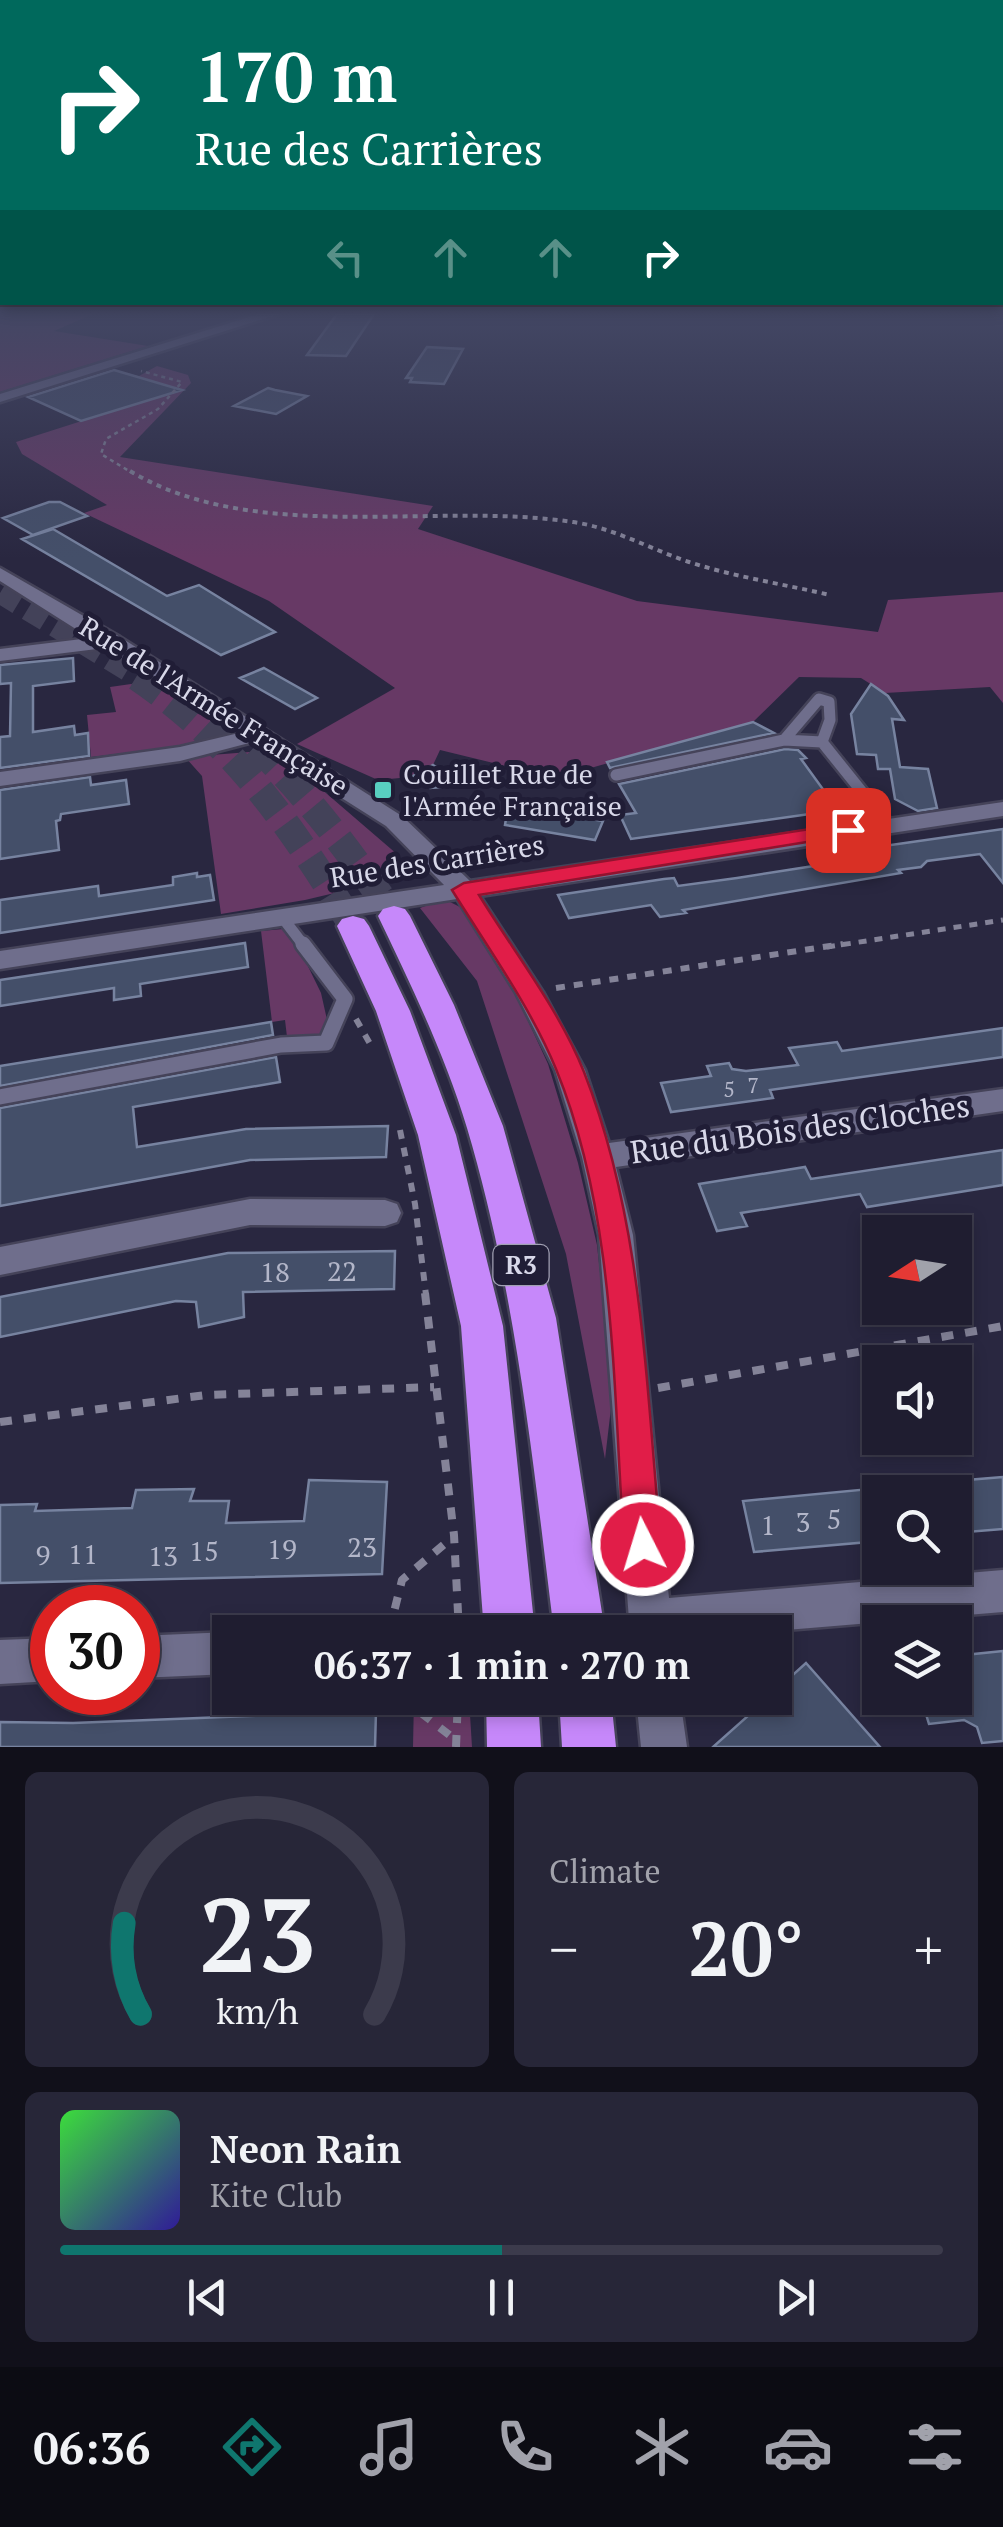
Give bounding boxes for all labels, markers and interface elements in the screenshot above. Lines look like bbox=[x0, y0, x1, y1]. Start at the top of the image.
text: 170 m bbox=[195, 29, 397, 122]
icon: right bbox=[30, 40, 160, 170]
text: Rue des Carrières bbox=[195, 118, 543, 178]
icon: left bbox=[318, 230, 373, 285]
icon: ahead bbox=[423, 230, 478, 285]
icon: ahead bbox=[528, 230, 583, 285]
icon: right bbox=[633, 230, 688, 285]
street label: Rue de l'Armée Française bbox=[73, 608, 356, 803]
place label: Couillet Rue de l'Armée Française bbox=[403, 755, 622, 824]
marker: Couillet Rue de l'Armée Française bbox=[372, 779, 394, 801]
pin bbox=[806, 788, 891, 873]
icon: arrive bbox=[821, 803, 876, 858]
street label: Rue des Carrières bbox=[327, 825, 547, 896]
house number: 7 bbox=[747, 1070, 759, 1099]
house number: 5 bbox=[723, 1074, 735, 1103]
street label: Rue du Bois des Cloches bbox=[627, 1083, 972, 1173]
north arrow bbox=[862, 1215, 972, 1325]
map controls bbox=[862, 1215, 972, 1715]
road number: R3 bbox=[494, 1245, 548, 1285]
house number: 22 bbox=[327, 1252, 357, 1289]
house number: 18 bbox=[260, 1253, 290, 1290]
button: sound bbox=[862, 1345, 972, 1455]
button: search bbox=[862, 1475, 972, 1585]
position arrow bbox=[591, 1493, 695, 1597]
house number: 5 bbox=[827, 1500, 841, 1537]
house number: 3 bbox=[796, 1503, 810, 1540]
house number: 1 bbox=[761, 1506, 775, 1543]
house number: 23 bbox=[347, 1528, 377, 1565]
house number: 19 bbox=[267, 1530, 297, 1567]
house number: 15 bbox=[189, 1532, 219, 1569]
house number: 11 bbox=[68, 1535, 98, 1572]
house number: 9 bbox=[36, 1536, 50, 1573]
house number: 13 bbox=[148, 1537, 178, 1574]
speed limit sign: 30 bbox=[30, 1585, 160, 1715]
button: layers bbox=[862, 1605, 972, 1715]
text: 06:37 · 1 min · 270 m bbox=[314, 1640, 690, 1690]
text: Climate bbox=[549, 1850, 661, 1892]
text: 23 bbox=[198, 1864, 316, 2002]
text: 20° bbox=[688, 1898, 804, 1997]
text: − bbox=[549, 1912, 578, 1985]
text: + bbox=[914, 1912, 943, 1985]
text: km/h bbox=[216, 1987, 298, 2034]
text: Neon Rain bbox=[210, 2124, 401, 2174]
text: Kite Club bbox=[210, 2174, 342, 2216]
icon: previous bbox=[180, 2270, 235, 2325]
icon: pause bbox=[474, 2270, 529, 2325]
icon: next bbox=[768, 2270, 823, 2325]
icon: directions bbox=[217, 2412, 287, 2482]
icon: music bbox=[354, 2412, 424, 2482]
icon: phone bbox=[490, 2412, 560, 2482]
icon: climate bbox=[627, 2412, 697, 2482]
icon: car bbox=[763, 2412, 833, 2482]
icon: filters bbox=[900, 2412, 970, 2482]
text: 06:36 bbox=[33, 2417, 150, 2477]

